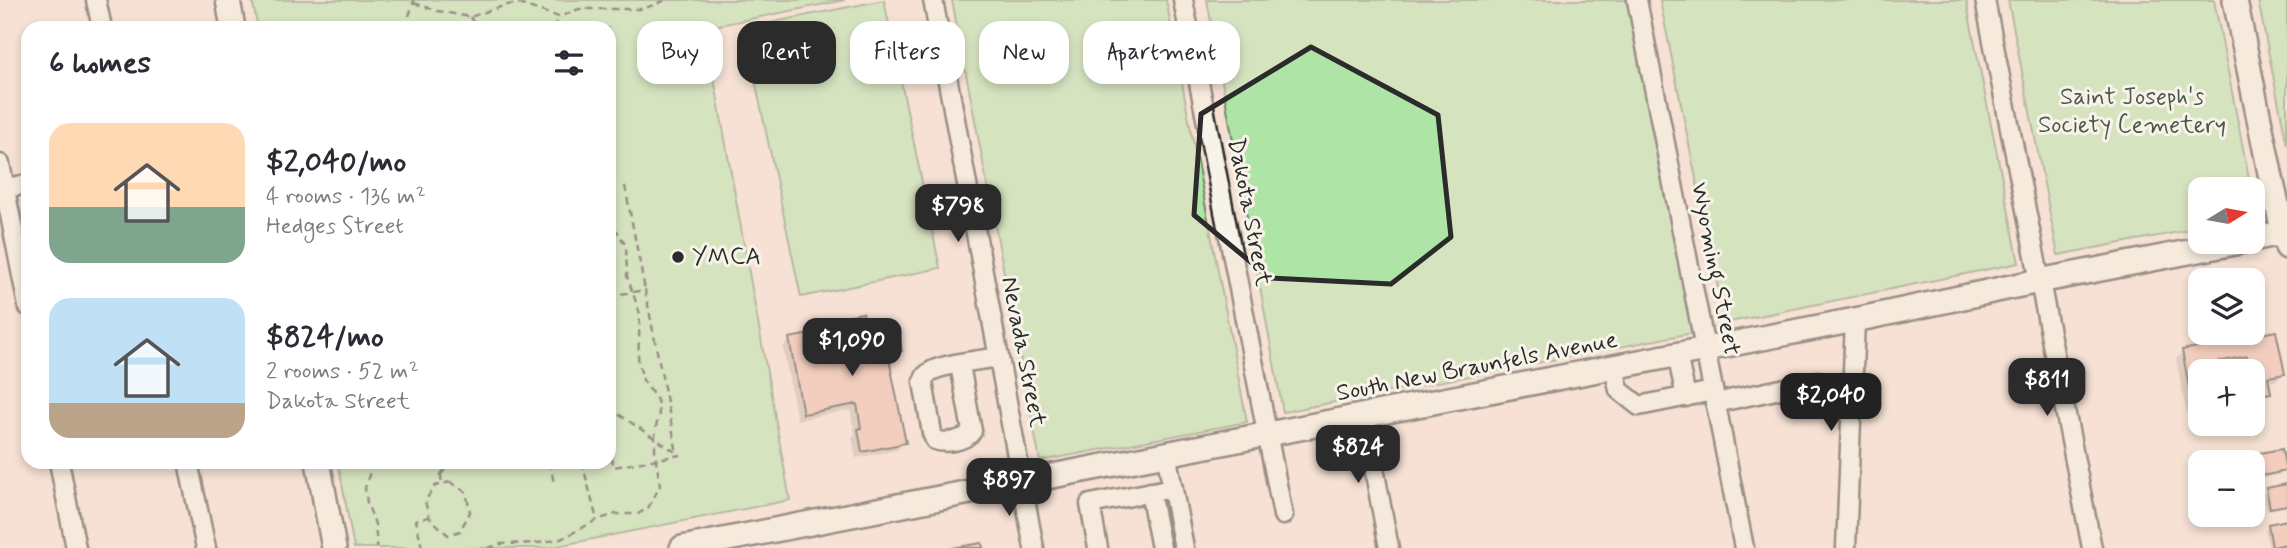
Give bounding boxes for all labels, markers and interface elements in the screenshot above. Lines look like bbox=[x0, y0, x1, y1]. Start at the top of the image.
chip: Buy bbox=[637, 21, 723, 84]
chip: Rent bbox=[737, 21, 836, 84]
chip: Filters bbox=[850, 21, 965, 84]
chip: New bbox=[979, 21, 1069, 84]
chip: Apartment bbox=[1083, 21, 1240, 84]
text: 6 homes bbox=[49, 44, 151, 83]
icon: filters bbox=[550, 44, 588, 82]
park label: Saint Joseph's Society Cemetery bbox=[2038, 82, 2226, 141]
street label: Dakota Street bbox=[1219, 135, 1279, 289]
text: $2,040/mo bbox=[266, 143, 406, 182]
icon: home bbox=[105, 151, 189, 235]
north arrow bbox=[2188, 177, 2264, 254]
map controls bbox=[2188, 177, 2265, 527]
street label: Wyoming Street bbox=[1680, 180, 1747, 359]
text: 4 rooms · 136 m² bbox=[266, 182, 426, 212]
pin: $798 bbox=[917, 184, 999, 244]
text: $798 bbox=[931, 192, 985, 222]
text: Hedges Street bbox=[266, 212, 404, 242]
place label: YMCA bbox=[692, 242, 761, 273]
marker: YMCA bbox=[670, 249, 686, 265]
button: layers bbox=[2188, 268, 2265, 345]
street label: Nevada Street bbox=[993, 274, 1053, 430]
text: $824/mo bbox=[266, 318, 384, 357]
pin: $1,090 bbox=[795, 318, 909, 378]
street label: South New Braunfels Avenue bbox=[1334, 325, 1620, 409]
icon: home bbox=[105, 326, 189, 410]
text: $1,090 bbox=[819, 326, 885, 356]
text: 2 rooms · 52 m² bbox=[266, 357, 419, 387]
pin: $811 bbox=[2006, 358, 2088, 418]
button: + bbox=[2188, 359, 2265, 436]
text: $811 bbox=[2024, 366, 2070, 396]
pin: $2,040 bbox=[1774, 374, 1888, 433]
text: $2,040 bbox=[1796, 381, 1866, 411]
text: Dakota Street bbox=[266, 387, 410, 417]
pin: $824 bbox=[1317, 426, 1399, 485]
text: $824 bbox=[1332, 433, 1384, 463]
button: − bbox=[2188, 450, 2265, 527]
pin: $897 bbox=[968, 458, 1050, 518]
text: $897 bbox=[982, 466, 1036, 496]

